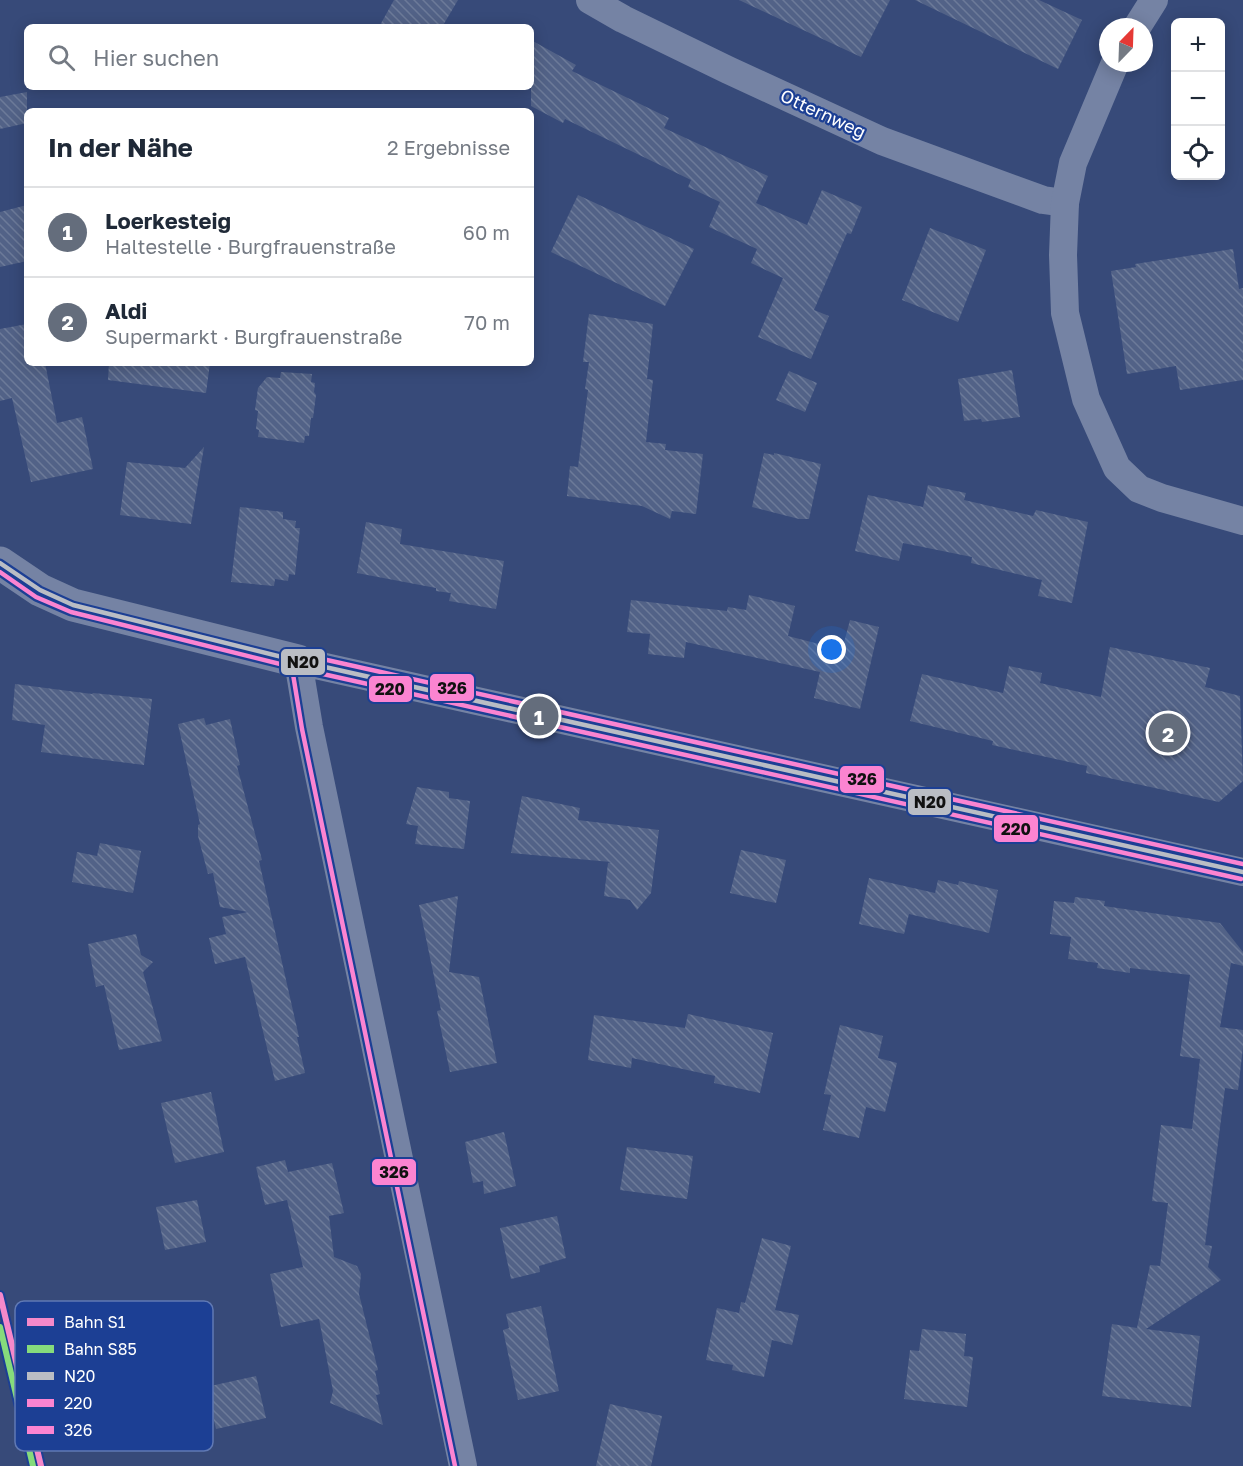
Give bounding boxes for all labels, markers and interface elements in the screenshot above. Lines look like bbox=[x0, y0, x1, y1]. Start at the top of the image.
north arrow bbox=[1099, 18, 1153, 72]
map controls bbox=[1171, 18, 1225, 180]
button: + bbox=[1171, 18, 1225, 72]
search box bbox=[24, 24, 534, 90]
icon: search bbox=[45, 41, 78, 74]
text: Hier suchen bbox=[93, 44, 219, 71]
button: − bbox=[1171, 72, 1225, 126]
street label: Otternweg bbox=[777, 84, 870, 142]
button: locate bbox=[1171, 126, 1225, 180]
text: In der Nähe bbox=[48, 132, 193, 163]
text: 2 Ergebnisse bbox=[387, 135, 510, 159]
text: Loerkesteig bbox=[105, 207, 231, 234]
text: 1 bbox=[62, 220, 73, 244]
text: 60 m bbox=[463, 220, 510, 244]
text: Haltestelle · Burgfrauenstraße bbox=[105, 234, 396, 258]
text: Aldi bbox=[105, 297, 147, 324]
text: 2 bbox=[61, 310, 74, 334]
text: 70 m bbox=[464, 310, 510, 334]
text: Supermarkt · Burgfrauenstraße bbox=[105, 324, 402, 348]
your location bbox=[817, 635, 846, 664]
line badge: N20 bbox=[280, 648, 326, 676]
text: N20 bbox=[287, 652, 319, 672]
line badge: 326 bbox=[429, 673, 475, 702]
line badge: 220 bbox=[368, 675, 413, 703]
text: 326 bbox=[437, 678, 467, 698]
text: 220 bbox=[375, 679, 405, 699]
pin: 1 bbox=[520, 694, 558, 738]
pin: 2 bbox=[1148, 710, 1188, 756]
line badge: 326 bbox=[839, 765, 885, 794]
text: 326 bbox=[847, 769, 877, 789]
line badge: N20 bbox=[907, 788, 952, 816]
text: N20 bbox=[914, 792, 946, 812]
line badge: 220 bbox=[993, 814, 1039, 843]
text: 220 bbox=[1001, 819, 1031, 839]
line badge: 326 bbox=[371, 1158, 417, 1186]
text: 326 bbox=[379, 1162, 409, 1182]
legend bbox=[15, 1301, 213, 1451]
text: Bahn S1 bbox=[64, 1312, 126, 1332]
text: Bahn S85 bbox=[64, 1339, 137, 1359]
text: N20 bbox=[64, 1366, 95, 1386]
text: 220 bbox=[64, 1393, 92, 1413]
text: 326 bbox=[64, 1420, 92, 1440]

